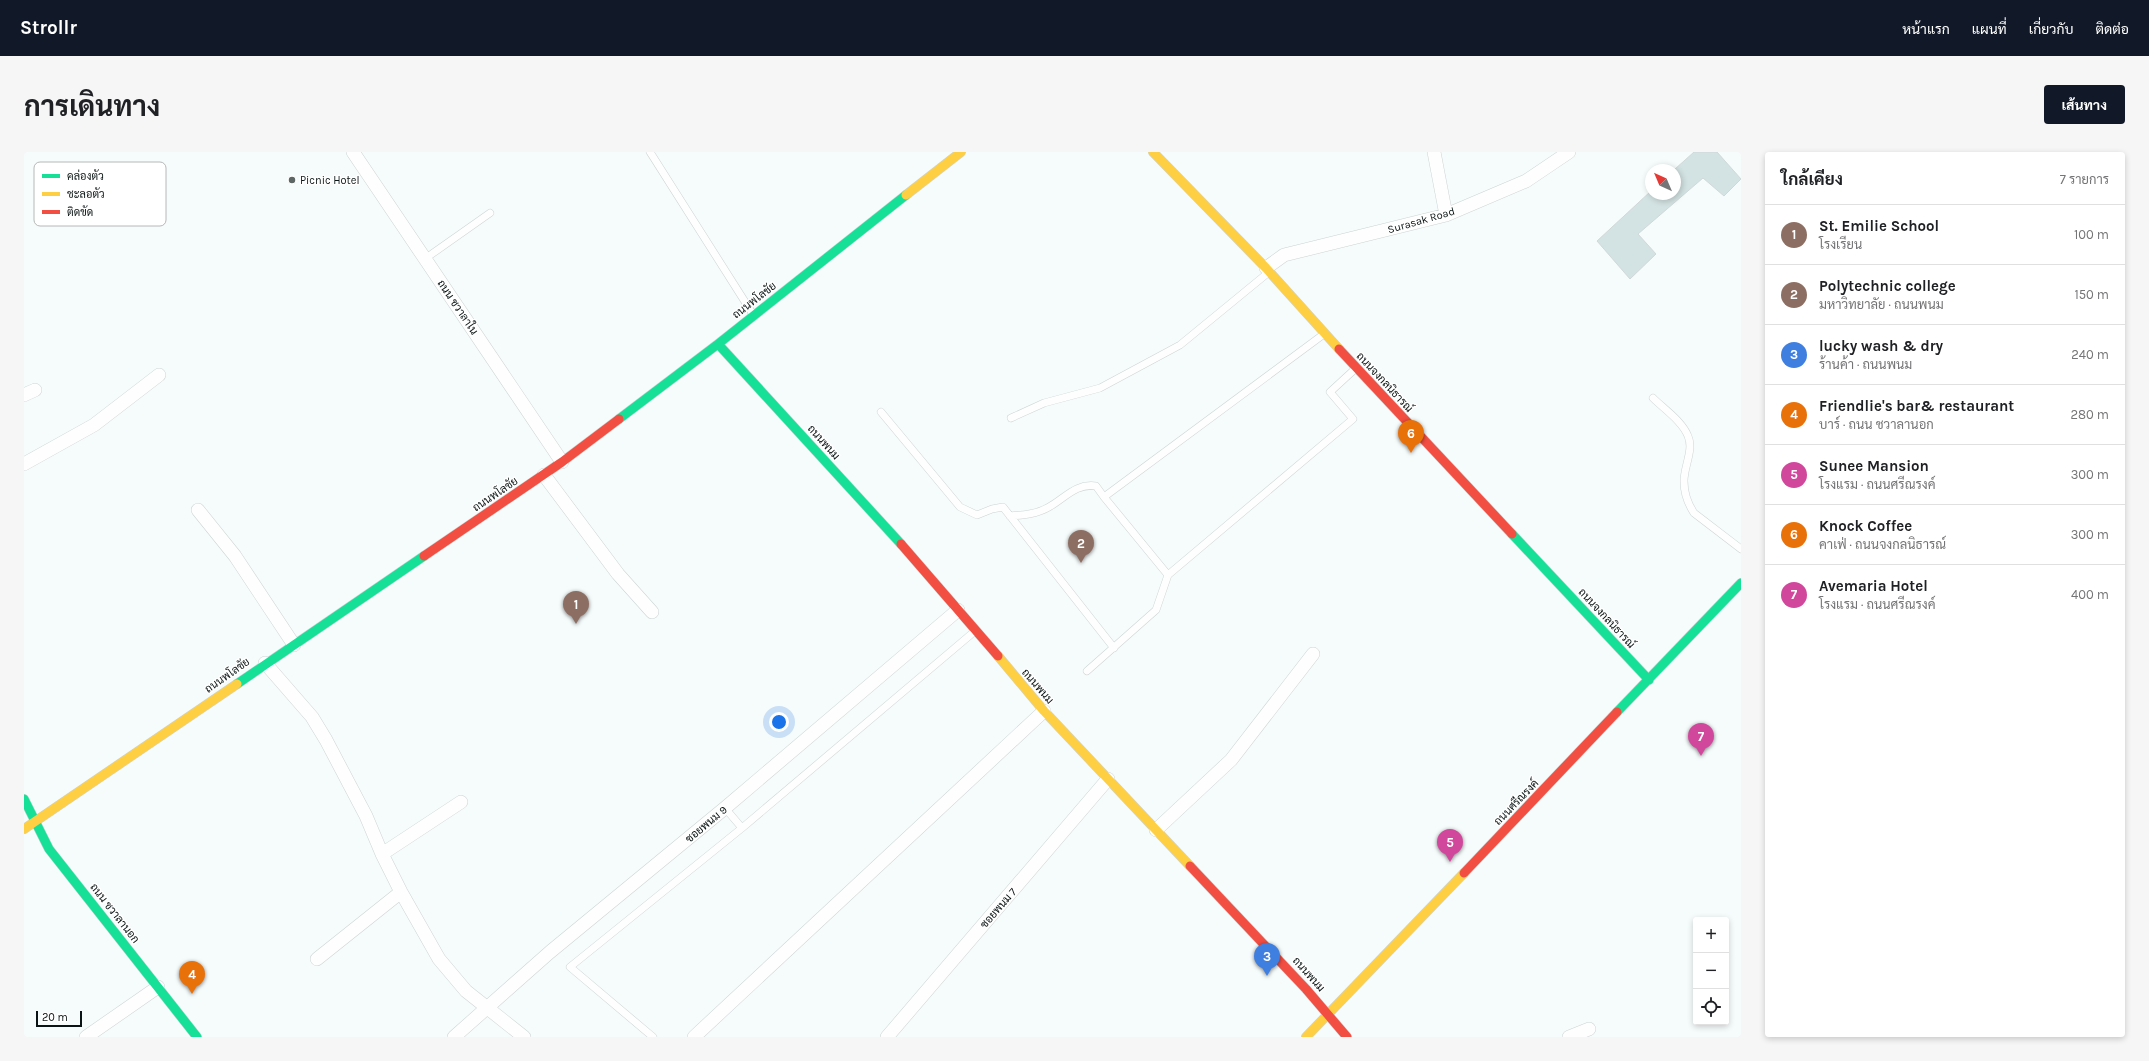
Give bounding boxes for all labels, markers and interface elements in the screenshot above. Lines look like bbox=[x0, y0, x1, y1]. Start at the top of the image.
text: Strollr bbox=[20, 17, 77, 39]
text: หน้าแรก bbox=[1902, 21, 1950, 38]
text: แผนที่ bbox=[1972, 21, 2007, 38]
text: เกี่ยวกับ bbox=[2029, 21, 2073, 38]
text: ติดต่อ bbox=[2095, 21, 2129, 38]
button: เส้นทาง bbox=[2044, 85, 2125, 124]
text: การเดินทาง bbox=[24, 90, 160, 123]
legend bbox=[34, 162, 166, 226]
north arrow bbox=[1645, 164, 1681, 200]
text: คล่องตัว bbox=[67, 169, 104, 183]
text: ใกล้เคียง bbox=[1781, 169, 1843, 189]
text: 7 รายการ bbox=[2060, 172, 2109, 187]
place label: Picnic Hotel bbox=[300, 174, 359, 187]
marker: Picnic Hotel bbox=[287, 175, 297, 185]
text: ชะลอตัว bbox=[67, 187, 105, 201]
text: ติดขัด bbox=[67, 205, 93, 219]
street label: Surasak Road bbox=[1386, 205, 1456, 236]
text: St. Emilie School bbox=[1819, 217, 1939, 235]
text: 1 bbox=[1792, 227, 1796, 242]
text: 100 m bbox=[2074, 227, 2109, 242]
text: โรงเรียน bbox=[1819, 237, 1862, 252]
street label: ถนน ชวาลาใน bbox=[434, 276, 482, 337]
text: Polytechnic college bbox=[1819, 277, 1956, 295]
street label: ถนนพโลชัย bbox=[729, 278, 779, 321]
text: 2 bbox=[1790, 287, 1798, 302]
text: 150 m bbox=[2074, 287, 2109, 302]
text: มหาวิทยาลัย · ถนนพนม bbox=[1819, 297, 1944, 312]
text: lucky wash & dry bbox=[1819, 337, 1943, 355]
text: 3 bbox=[1790, 347, 1798, 362]
text: 240 m bbox=[2071, 347, 2109, 362]
street label: ถนนจงกลนิธารณ์ bbox=[1354, 348, 1417, 415]
text: ร้านค้า · ถนนพนม bbox=[1819, 357, 1912, 372]
text: Friendlie's bar& restaurant bbox=[1819, 397, 2014, 415]
text: 4 bbox=[1790, 407, 1798, 422]
text: 280 m bbox=[2071, 407, 2109, 422]
text: บาร์ · ถนน ชวาลานอก bbox=[1819, 417, 1934, 432]
pin: 6 bbox=[1398, 420, 1424, 453]
street label: ถนนพนม bbox=[805, 422, 843, 462]
text: Sunee Mansion bbox=[1819, 457, 1929, 475]
text: 5 bbox=[1790, 467, 1798, 482]
text: 300 m bbox=[2071, 467, 2109, 482]
street label: ถนนพโลชัย bbox=[469, 473, 520, 514]
text: โรงแรม · ถนนศรีณรงค์ bbox=[1819, 477, 1936, 492]
text: Knock Coffee bbox=[1819, 517, 1912, 535]
text: 6 bbox=[1790, 527, 1798, 542]
text: 300 m bbox=[2071, 527, 2109, 542]
pin: 2 bbox=[1068, 530, 1094, 563]
text: คาเฟ่ · ถนนจงกลนิธารณ์ bbox=[1819, 537, 1946, 552]
text: Avemaria Hotel bbox=[1819, 577, 1928, 595]
street label: ถนนจงกลนิธารณ์ bbox=[1576, 584, 1639, 651]
text: 7 bbox=[1791, 587, 1797, 602]
text: 400 m bbox=[2071, 587, 2109, 602]
pin: 1 bbox=[563, 591, 589, 624]
text: โรงแรม · ถนนศรีณรงค์ bbox=[1819, 597, 1936, 612]
street label: ถนนพโลชัย bbox=[201, 654, 252, 696]
street label: ถนนพนม bbox=[1019, 666, 1056, 706]
your location bbox=[769, 712, 789, 732]
pin: 7 bbox=[1688, 723, 1714, 756]
street label: ถนนศรีณรงค์ bbox=[1490, 775, 1541, 828]
street label: ซอยพนม 9 bbox=[683, 803, 730, 845]
pin: 5 bbox=[1437, 829, 1463, 862]
street label: ถนน ชวาลานอก bbox=[87, 881, 142, 946]
street label: ซอยพนม 7 bbox=[977, 886, 1019, 931]
map controls bbox=[1693, 917, 1729, 1025]
button: + bbox=[1693, 917, 1729, 953]
pin: 3 bbox=[1254, 943, 1280, 976]
button: − bbox=[1693, 953, 1729, 989]
street label: ถนนพนม bbox=[1290, 954, 1328, 994]
pin: 4 bbox=[179, 961, 205, 994]
button: locate bbox=[1693, 989, 1729, 1025]
scale bar bbox=[36, 1009, 82, 1028]
text: 20 m bbox=[42, 1011, 68, 1024]

